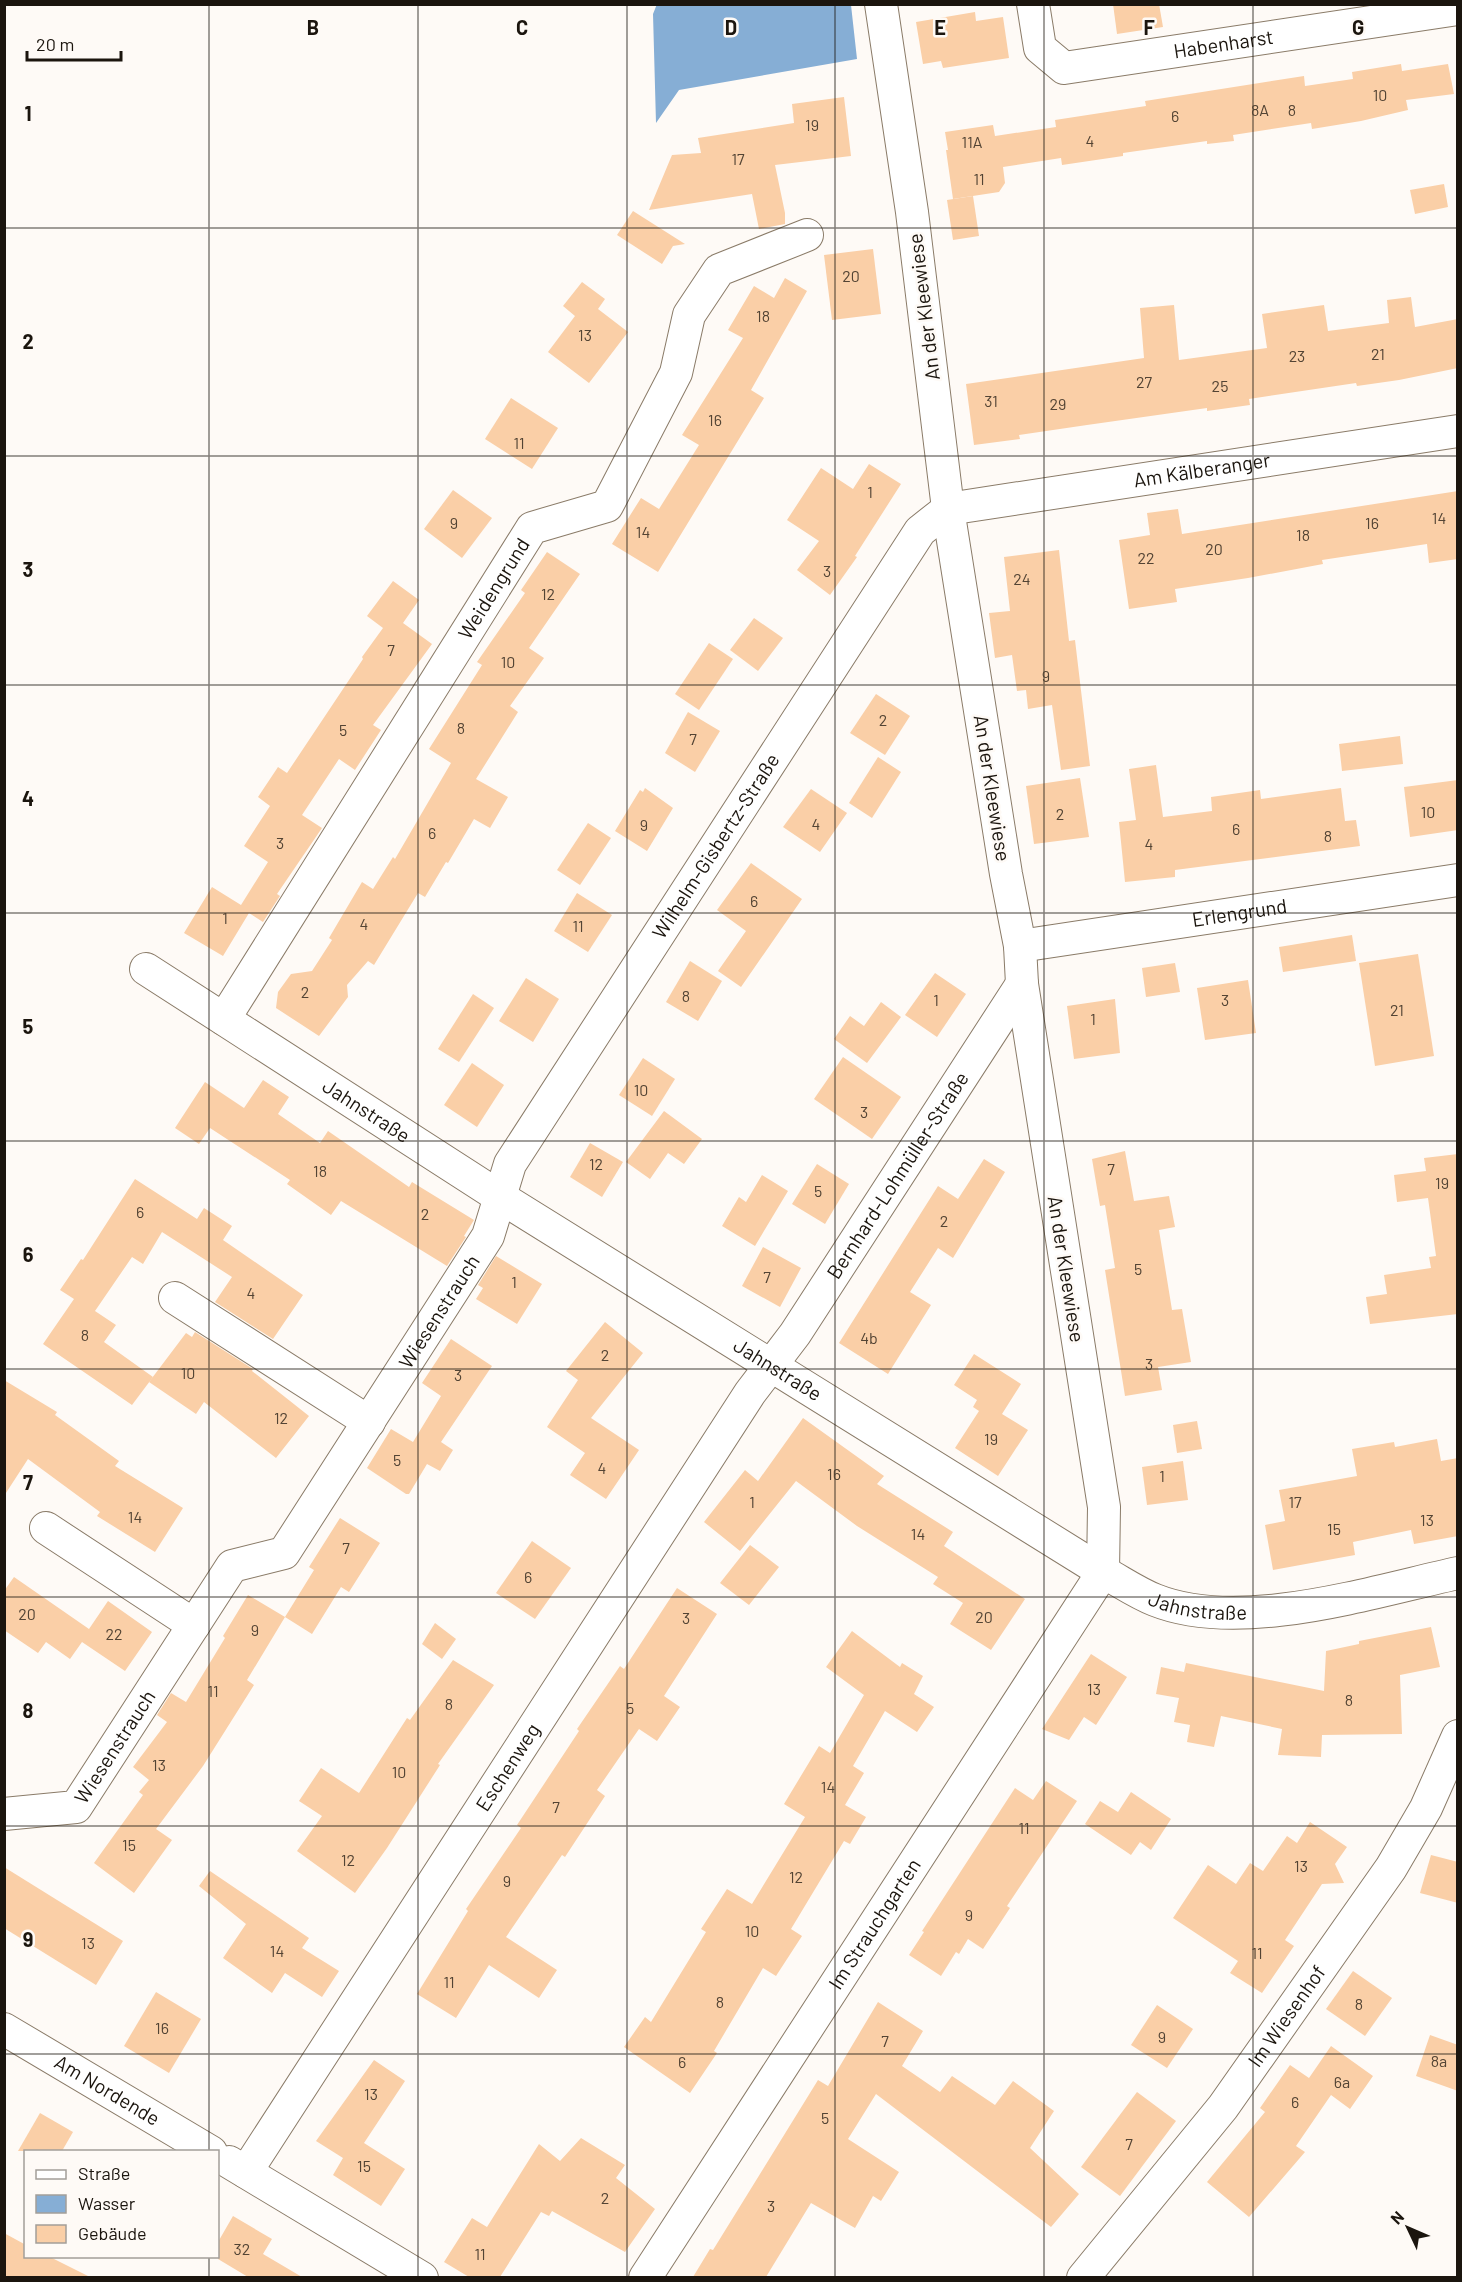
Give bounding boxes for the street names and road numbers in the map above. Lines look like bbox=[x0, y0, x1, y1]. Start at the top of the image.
street label: Habenharst bbox=[1172, 24, 1275, 62]
street label: An der Kleewiese bbox=[902, 232, 944, 382]
street label: Am Kälberanger bbox=[1132, 447, 1272, 491]
street label: Weidengrund bbox=[452, 533, 534, 643]
street label: An der Kleewiese bbox=[970, 713, 1016, 863]
street label: Wilhelm-Gisbertz-Straße bbox=[646, 748, 784, 943]
street label: Erlengrund bbox=[1190, 893, 1288, 931]
street label: Bernhard-Lohmüller-Straße bbox=[821, 1067, 973, 1283]
street label: Jahnstraße bbox=[318, 1073, 415, 1147]
street label: An der Kleewiese bbox=[1044, 1194, 1090, 1344]
street label: Wiesenstrauch bbox=[393, 1250, 484, 1373]
street label: Jahnstraße bbox=[730, 1332, 827, 1405]
street label: Jahnstraße bbox=[1145, 1586, 1247, 1624]
street label: Wiesenstrauch bbox=[69, 1685, 160, 1808]
street label: Eschenweg bbox=[470, 1718, 544, 1815]
street label: Im Strauchgarten bbox=[823, 1854, 925, 1993]
street label: Im Wiesenhof bbox=[1242, 1960, 1330, 2071]
street label: Am Nordende bbox=[51, 2049, 165, 2130]

